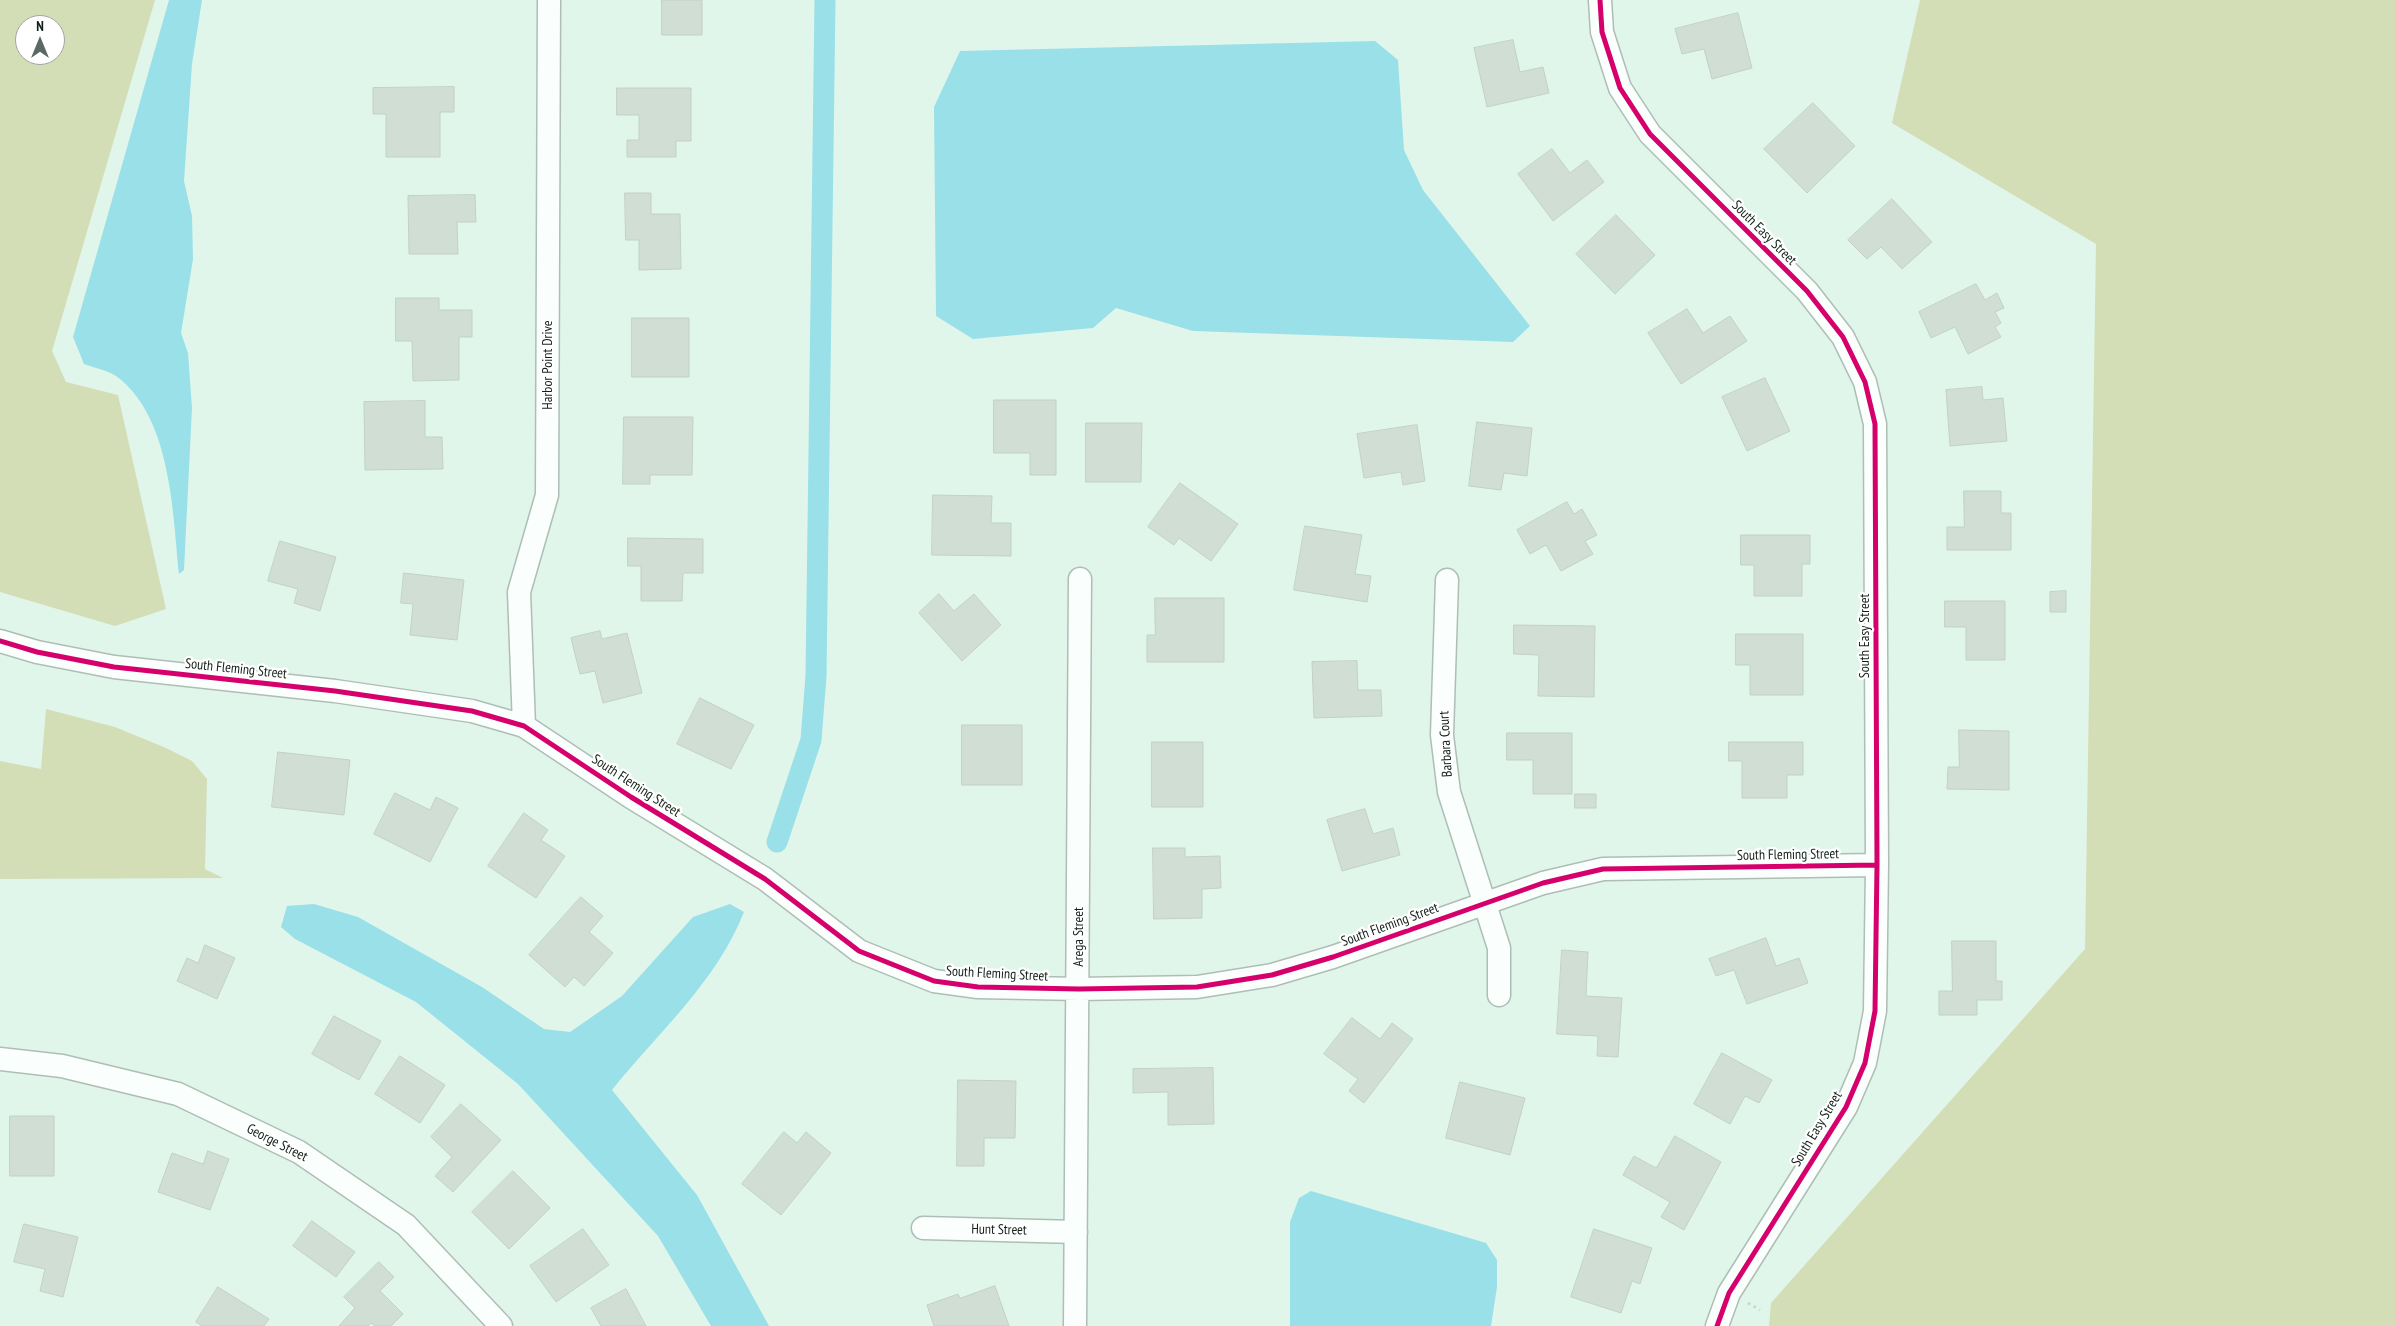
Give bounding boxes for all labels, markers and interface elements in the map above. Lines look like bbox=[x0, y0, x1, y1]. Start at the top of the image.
north arrow bbox=[15, 15, 65, 65]
text: N bbox=[36, 17, 44, 35]
street label: South Easy Street bbox=[1728, 197, 1800, 269]
street label: Harbor Point Drive bbox=[540, 320, 556, 410]
street label: South Easy Street bbox=[1857, 594, 1873, 678]
street label: South Fleming Street bbox=[184, 655, 288, 683]
street label: Barbara Court bbox=[1436, 710, 1456, 778]
street label: South Fleming Street bbox=[589, 751, 683, 821]
street label: South Fleming Street bbox=[1737, 846, 1839, 864]
street label: South Fleming Street bbox=[1339, 900, 1441, 950]
street label: Arega Street bbox=[1071, 907, 1087, 967]
street label: South Fleming Street bbox=[946, 963, 1048, 985]
street label: South Easy Street bbox=[1788, 1088, 1846, 1170]
street label: George Street bbox=[244, 1120, 310, 1166]
street label: Hunt Street bbox=[971, 1221, 1027, 1239]

